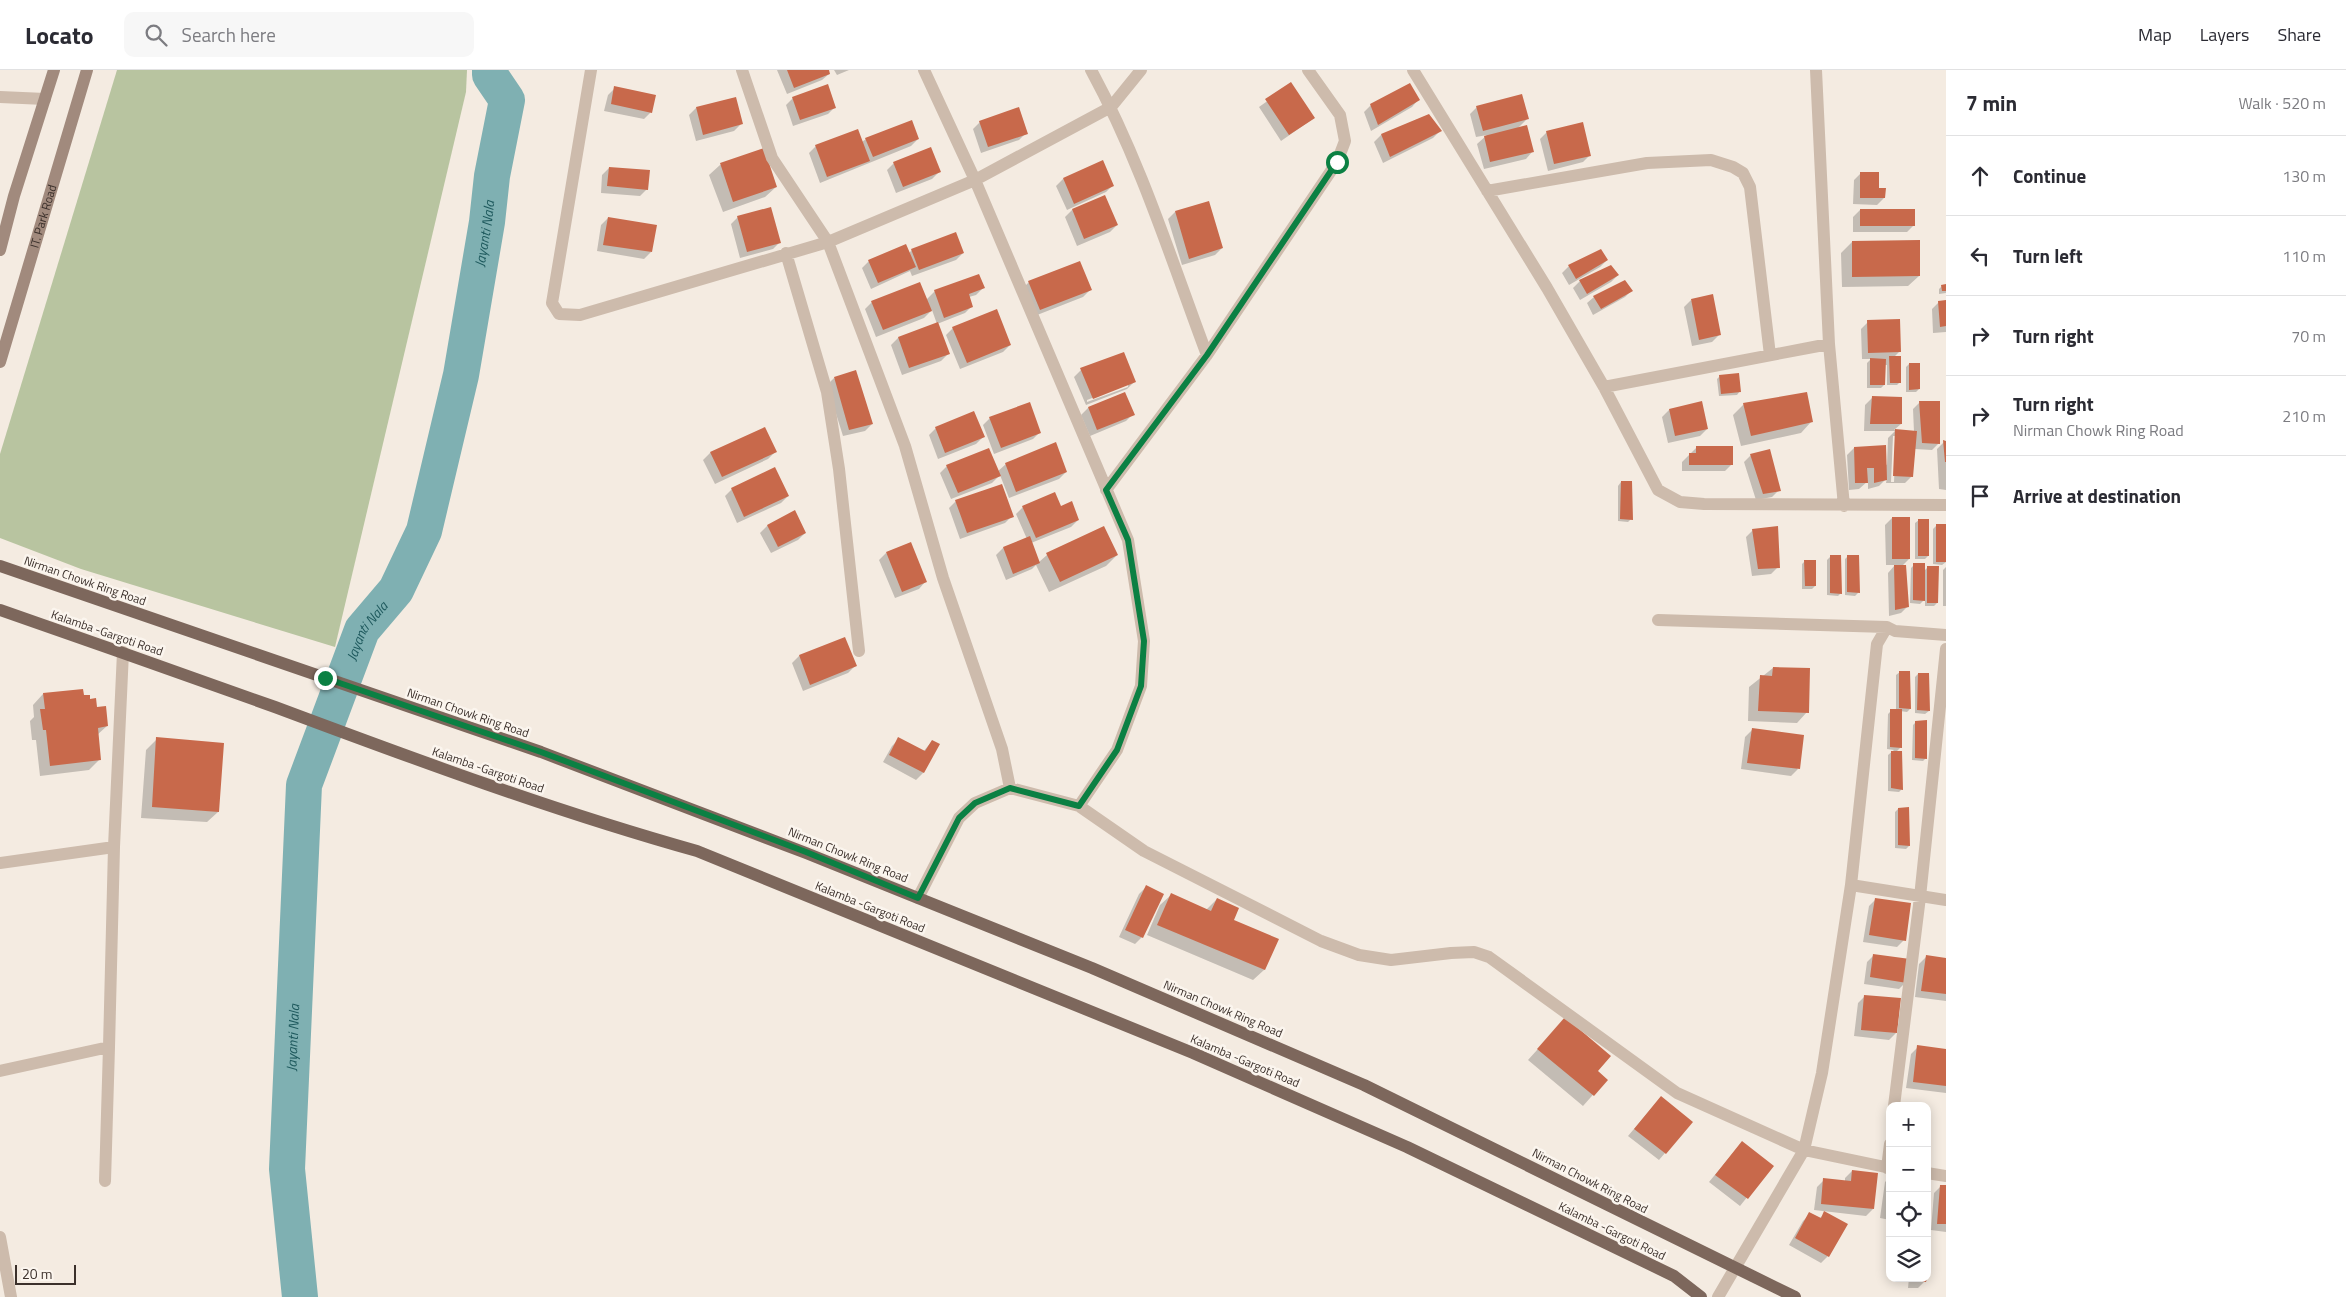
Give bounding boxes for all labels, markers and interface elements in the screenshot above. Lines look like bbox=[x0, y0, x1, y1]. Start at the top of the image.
search box bbox=[124, 12, 474, 57]
text: Locato bbox=[25, 17, 94, 53]
text: Search here bbox=[182, 20, 276, 49]
icon: search bbox=[142, 21, 170, 49]
text: Map bbox=[2138, 21, 2172, 48]
text: Layers bbox=[2200, 21, 2249, 48]
text: Share bbox=[2277, 21, 2321, 48]
text: 7 min bbox=[1966, 87, 2017, 119]
text: Walk · 520 m bbox=[2238, 91, 2326, 115]
route start bbox=[1326, 151, 1349, 174]
text: Continue bbox=[2013, 161, 2086, 190]
icon: ahead bbox=[1966, 162, 1994, 190]
text: 130 m bbox=[2282, 164, 2326, 188]
street label: IT. Park Road bbox=[24, 182, 61, 250]
water label: Jayanti Nala bbox=[469, 198, 499, 268]
text: Turn left bbox=[2013, 241, 2083, 270]
icon: left bbox=[1966, 242, 1994, 270]
text: 110 m bbox=[2282, 244, 2326, 268]
text: Turn right bbox=[2013, 321, 2094, 350]
icon: right bbox=[1966, 322, 1994, 350]
text: 70 m bbox=[2291, 324, 2326, 348]
text: Turn right bbox=[2013, 389, 2094, 418]
icon: right bbox=[1966, 402, 1994, 430]
text: 210 m bbox=[2282, 404, 2326, 428]
text: Nirman Chowk Ring Road bbox=[2013, 418, 2184, 442]
text: Arrive at destination bbox=[2013, 481, 2181, 510]
icon: arrive bbox=[1966, 482, 1994, 510]
street label: Nirman Chowk Ring Road bbox=[22, 551, 149, 610]
water label: Jayanti Nala bbox=[340, 595, 393, 663]
street label: Kalamba -Gargoti Road bbox=[49, 604, 166, 661]
route end bbox=[314, 667, 337, 690]
street label: Nirman Chowk Ring Road bbox=[405, 683, 532, 742]
street label: Kalamba -Gargoti Road bbox=[430, 741, 547, 798]
street label: Nirman Chowk Ring Road bbox=[785, 822, 911, 887]
street label: Kalamba -Gargoti Road bbox=[812, 876, 928, 937]
street label: Nirman Chowk Ring Road bbox=[1161, 975, 1286, 1042]
water label: Jayanti Nala bbox=[280, 1003, 304, 1072]
street label: Kalamba -Gargoti Road bbox=[1188, 1029, 1303, 1092]
map controls bbox=[1886, 1102, 1931, 1282]
button: + bbox=[1886, 1102, 1931, 1147]
street label: Nirman Chowk Ring Road bbox=[1529, 1143, 1652, 1218]
button: − bbox=[1886, 1147, 1931, 1192]
button: locate bbox=[1886, 1192, 1931, 1237]
street label: Kalamba -Gargoti Road bbox=[1555, 1196, 1669, 1265]
button: layers bbox=[1886, 1237, 1931, 1282]
scale bar bbox=[15, 1262, 76, 1285]
text: 20 m bbox=[22, 1263, 52, 1284]

